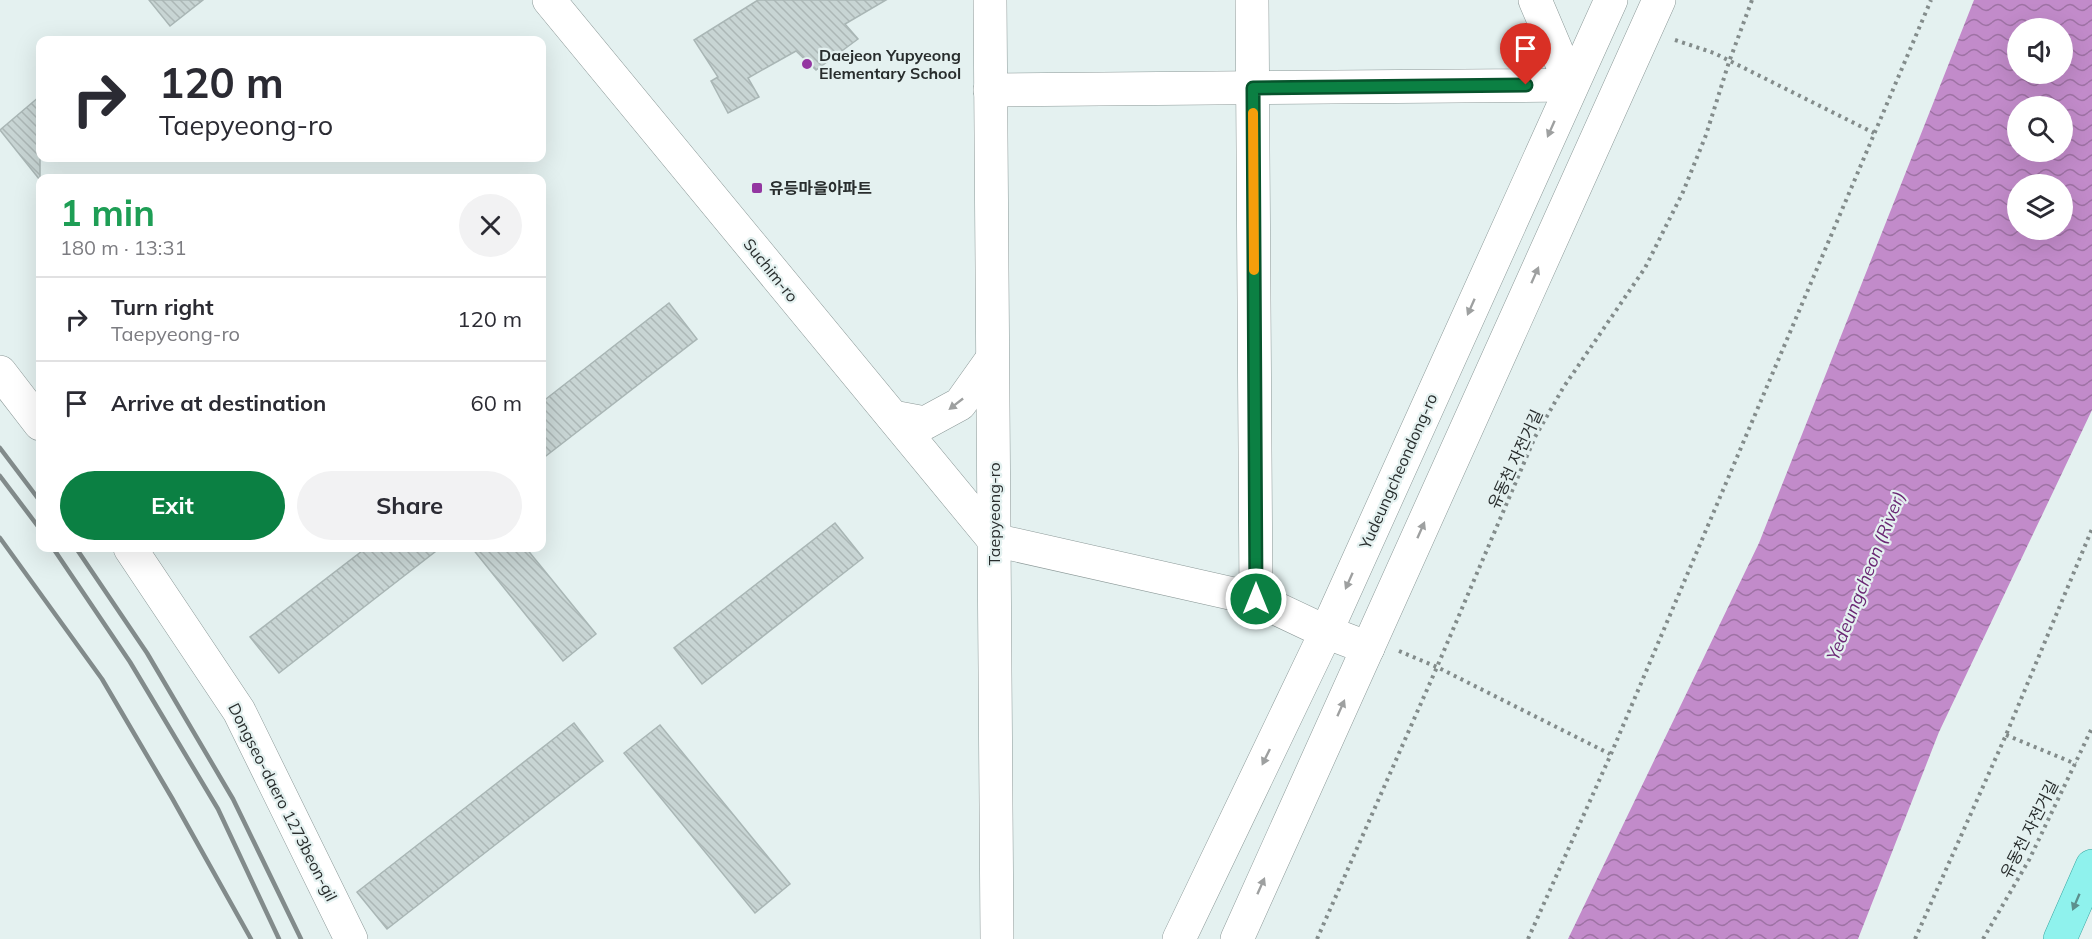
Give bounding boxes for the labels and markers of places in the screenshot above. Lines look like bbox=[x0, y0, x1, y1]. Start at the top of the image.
pin bbox=[1500, 23, 1551, 85]
place label: Daejeon Yupyeong Elementary School bbox=[819, 45, 961, 83]
marker: Daejeon Yupyeong Elementary School bbox=[800, 57, 814, 71]
place label: 유등마을아파트 bbox=[769, 178, 872, 198]
marker: 유등마을아파트 bbox=[750, 181, 764, 195]

